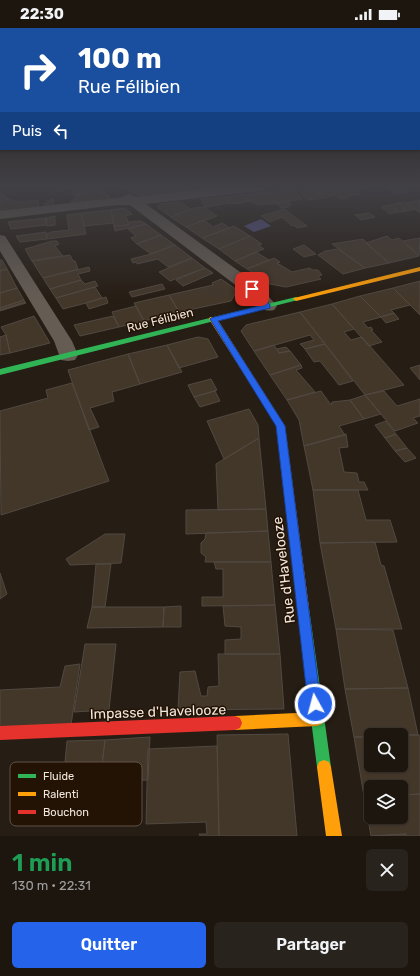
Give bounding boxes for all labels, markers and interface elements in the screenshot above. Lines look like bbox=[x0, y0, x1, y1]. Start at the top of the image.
text: 22:30 bbox=[20, 5, 64, 23]
text: 100 m bbox=[78, 42, 162, 75]
icon: right bbox=[12, 44, 64, 96]
text: Rue Félibien bbox=[78, 76, 180, 98]
icon: left bbox=[50, 120, 72, 142]
text: Puis bbox=[12, 122, 42, 140]
pin bbox=[235, 272, 269, 306]
icon: arrive bbox=[241, 278, 263, 300]
street label: Rue Félibien bbox=[125, 305, 195, 335]
street label: Rue d'Havelooze bbox=[269, 515, 299, 624]
position arrow bbox=[294, 683, 336, 725]
street label: Impasse d'Havelooze bbox=[90, 701, 227, 723]
map controls bbox=[364, 728, 408, 824]
button: search bbox=[364, 728, 408, 772]
legend bbox=[10, 762, 142, 826]
text: Fluide bbox=[43, 770, 74, 783]
button: layers bbox=[364, 780, 408, 824]
text: Ralenti bbox=[43, 788, 79, 801]
text: Bouchon bbox=[43, 806, 89, 819]
text: 1 min bbox=[12, 849, 72, 877]
button: close bbox=[366, 849, 408, 891]
text: 130 m · 22:31 bbox=[12, 878, 91, 893]
button: Quitter bbox=[12, 922, 206, 968]
button: Partager bbox=[214, 922, 408, 968]

